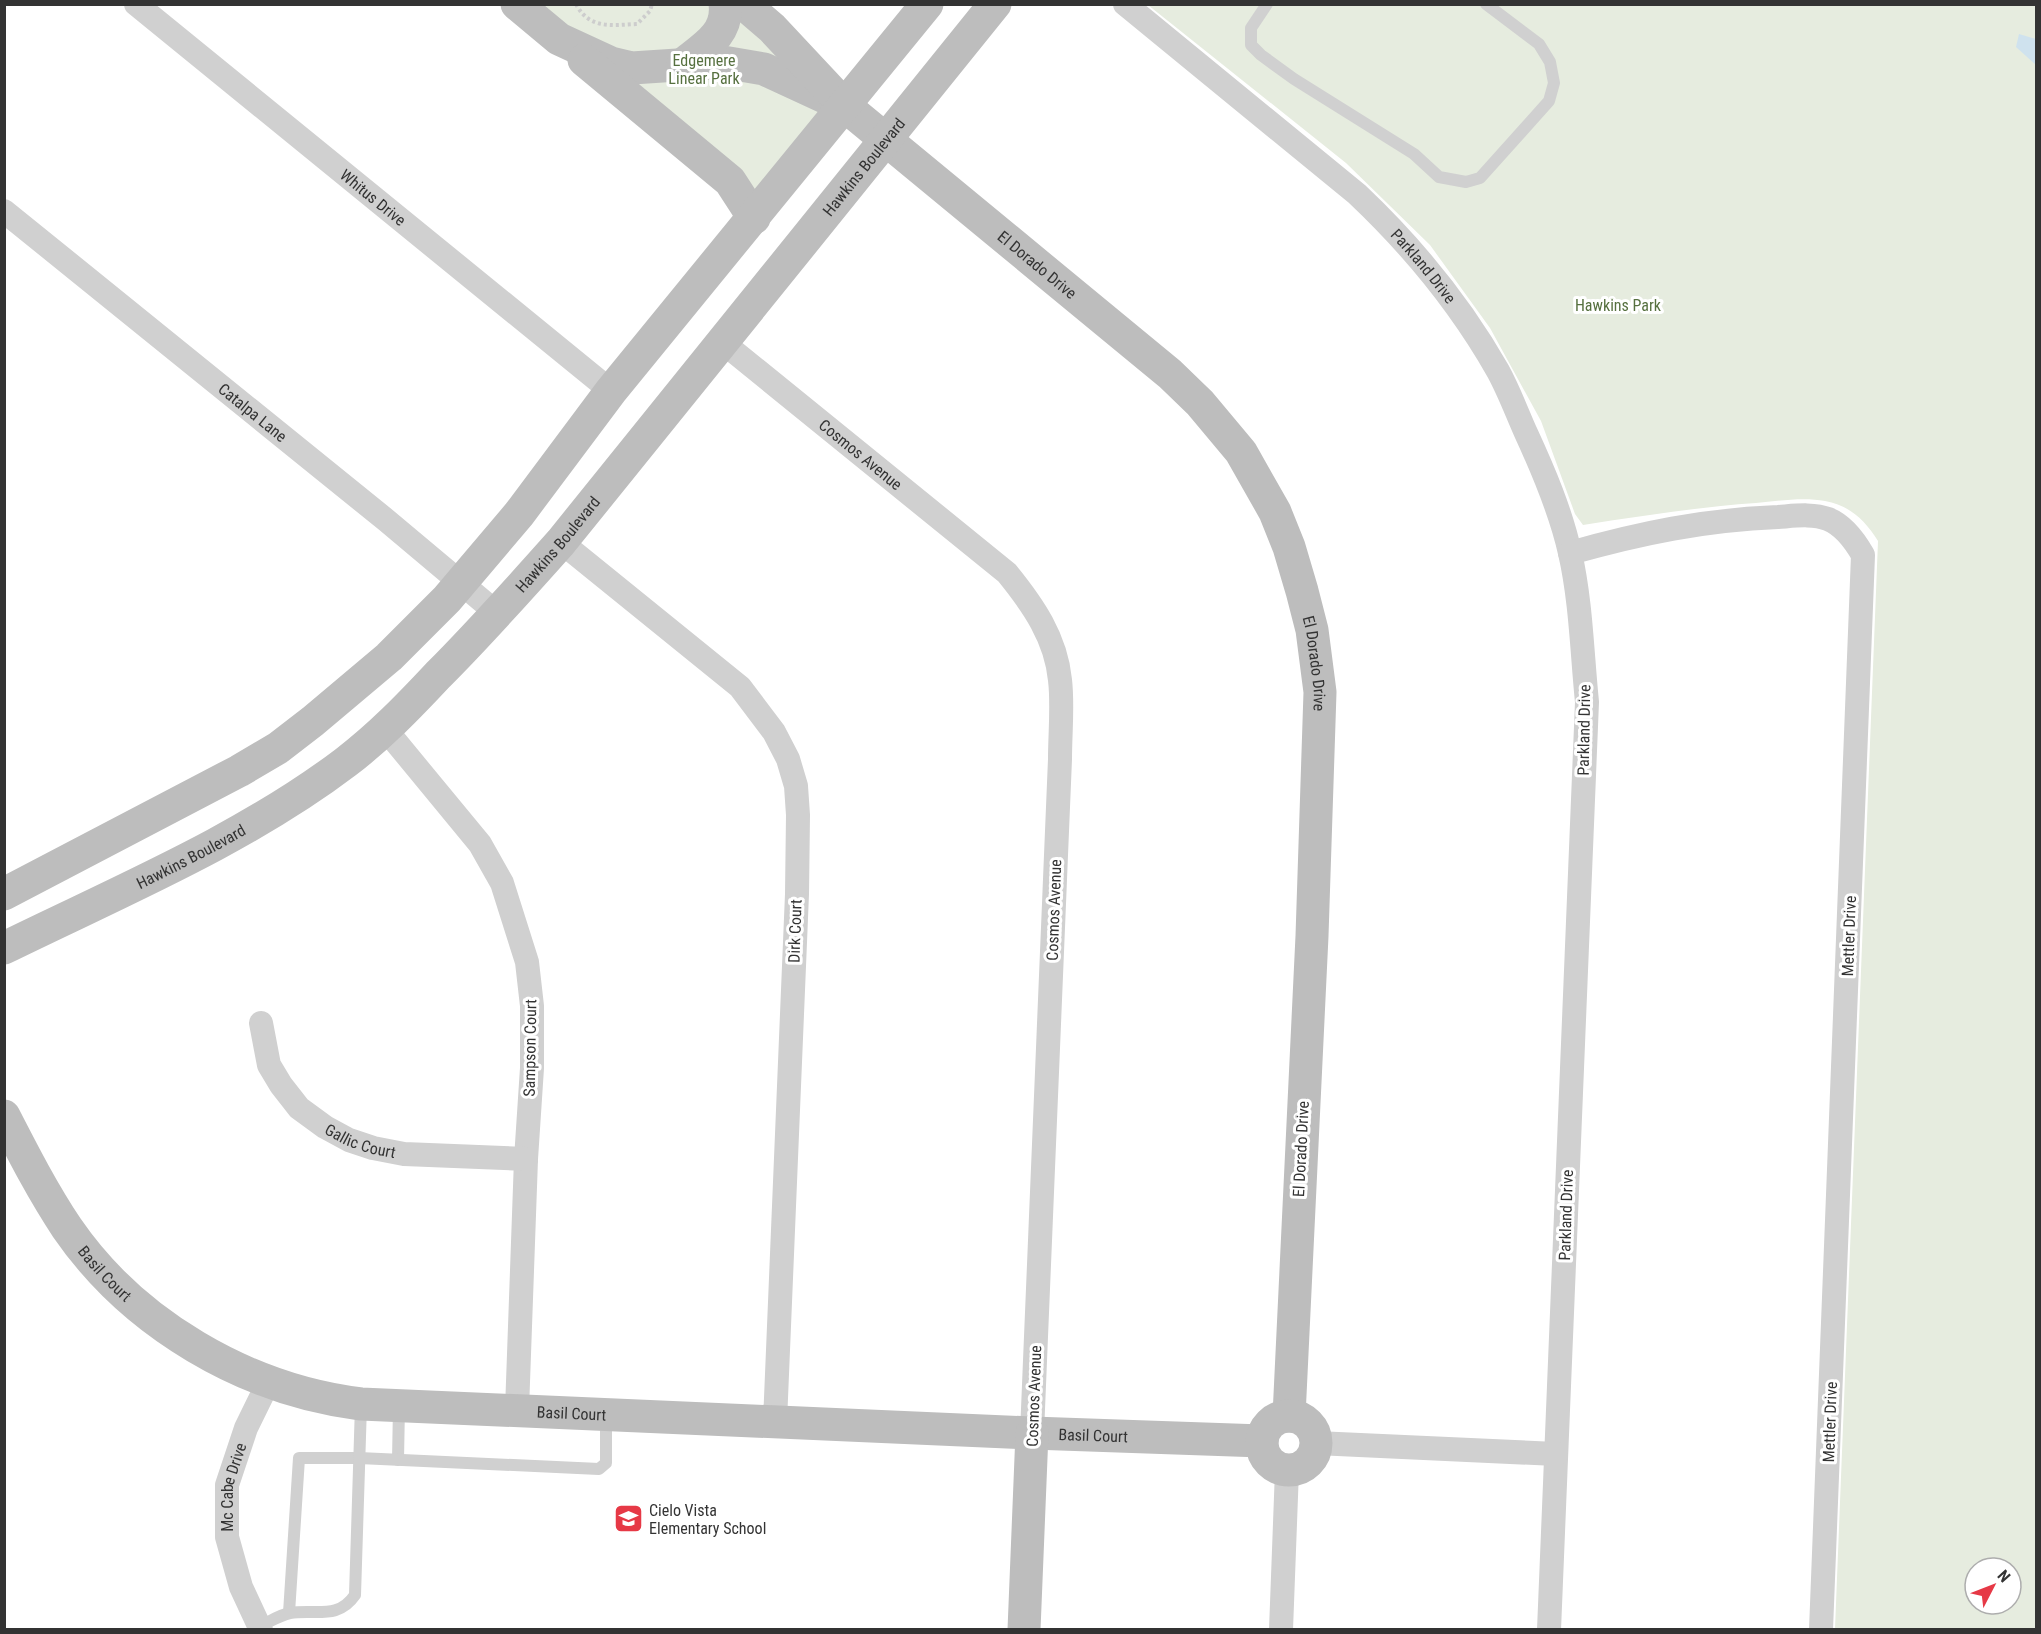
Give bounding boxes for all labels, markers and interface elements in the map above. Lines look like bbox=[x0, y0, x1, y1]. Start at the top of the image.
park label: Edgemere Linear Park bbox=[668, 51, 740, 88]
street label: Hawkins Boulevard bbox=[819, 114, 909, 220]
street label: Whitus Drive bbox=[337, 165, 410, 230]
street label: Parkland Drive bbox=[1387, 225, 1460, 307]
street label: El Dorado Drive bbox=[994, 227, 1081, 303]
park label: Hawkins Park bbox=[1575, 296, 1662, 315]
street label: Catalpa Lane bbox=[215, 379, 291, 446]
street label: Cosmos Avenue bbox=[815, 415, 906, 494]
street label: Hawkins Boulevard bbox=[511, 492, 604, 596]
street label: El Dorado Drive bbox=[1299, 614, 1330, 712]
street label: Parkland Drive bbox=[1574, 684, 1594, 776]
street label: Hawkins Boulevard bbox=[133, 820, 249, 893]
street label: Cosmos Avenue bbox=[1043, 859, 1065, 961]
street label: Mettler Drive bbox=[1838, 895, 1860, 977]
street label: Dirk Court bbox=[784, 899, 806, 963]
street label: Sampson Court bbox=[520, 999, 540, 1097]
street label: El Dorado Drive bbox=[1289, 1100, 1313, 1198]
street label: Gallic Court bbox=[322, 1119, 398, 1162]
street label: Parkland Drive bbox=[1555, 1169, 1577, 1261]
street label: Basil Court bbox=[74, 1242, 136, 1306]
street label: Cosmos Avenue bbox=[1023, 1345, 1045, 1447]
street label: Mettler Drive bbox=[1819, 1381, 1841, 1463]
street label: Basil Court bbox=[536, 1402, 607, 1424]
street label: Basil Court bbox=[1058, 1424, 1128, 1446]
street label: Mc Cabe Drive bbox=[218, 1440, 250, 1532]
place label: Cielo Vista Elementary School bbox=[649, 1501, 766, 1538]
school or university icon: Cielo Vista Elementary School bbox=[612, 1503, 644, 1535]
north arrow bbox=[1963, 1556, 2023, 1616]
text: N bbox=[1993, 1566, 2014, 1586]

